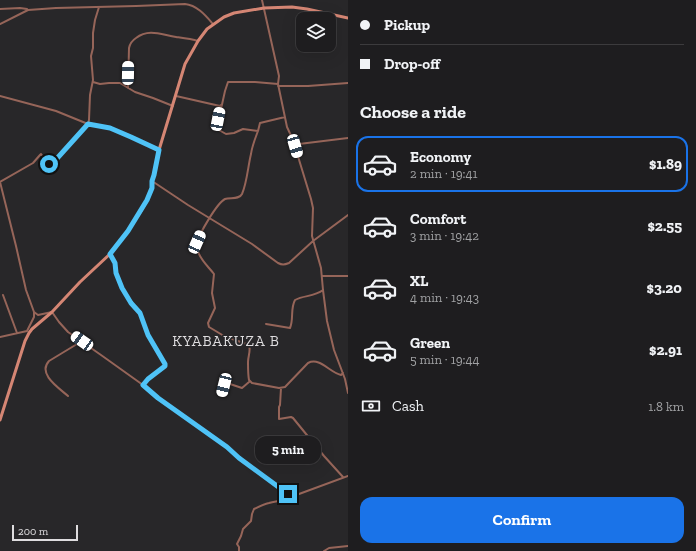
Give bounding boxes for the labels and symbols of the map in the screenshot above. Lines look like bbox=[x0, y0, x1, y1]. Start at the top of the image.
car bbox=[122, 61, 134, 85]
car bbox=[210, 106, 226, 132]
car bbox=[286, 133, 304, 159]
route start bbox=[40, 155, 58, 173]
car bbox=[187, 229, 207, 255]
car bbox=[69, 329, 95, 353]
district label: KYABAKUZA B bbox=[172, 332, 280, 350]
car bbox=[215, 372, 233, 398]
callout: 5 min bbox=[255, 436, 321, 464]
route end bbox=[279, 485, 297, 503]
scale bar bbox=[12, 523, 78, 542]

